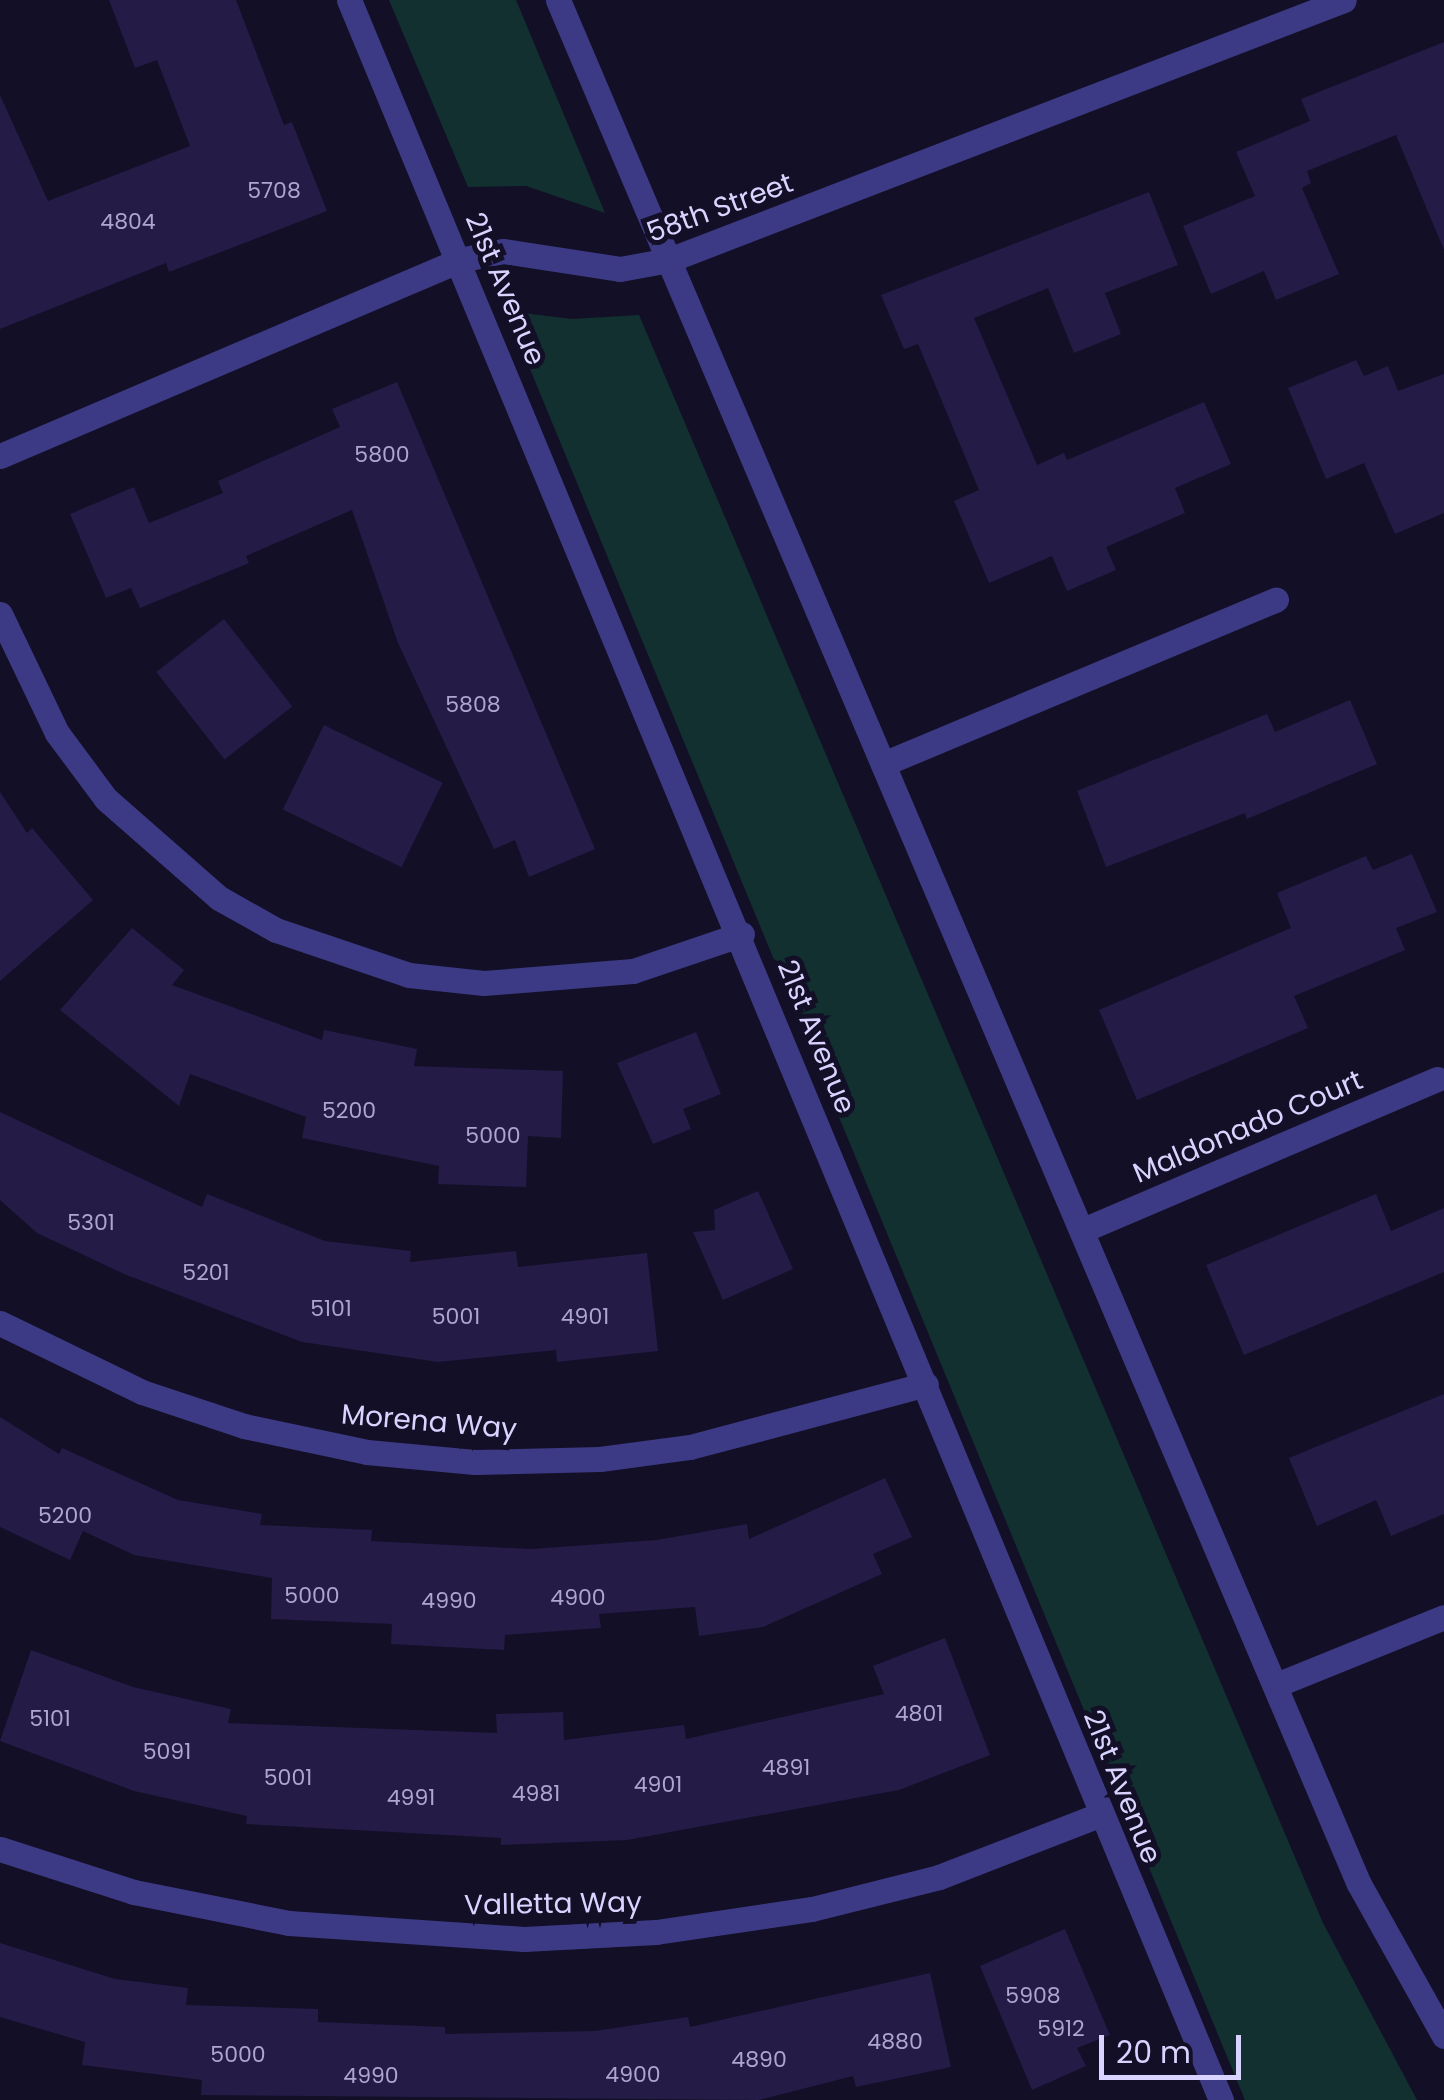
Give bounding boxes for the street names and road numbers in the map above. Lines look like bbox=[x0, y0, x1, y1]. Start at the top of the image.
street label: 58th Street bbox=[642, 166, 798, 250]
street label: 21st Avenue bbox=[458, 208, 552, 370]
street label: 21st Avenue bbox=[770, 955, 862, 1119]
street label: Maldonado Court bbox=[1128, 1063, 1368, 1191]
street label: Morena Way bbox=[340, 1398, 518, 1446]
street label: 21st Avenue bbox=[1076, 1705, 1168, 1869]
street label: Valletta Way bbox=[464, 1886, 642, 1922]

